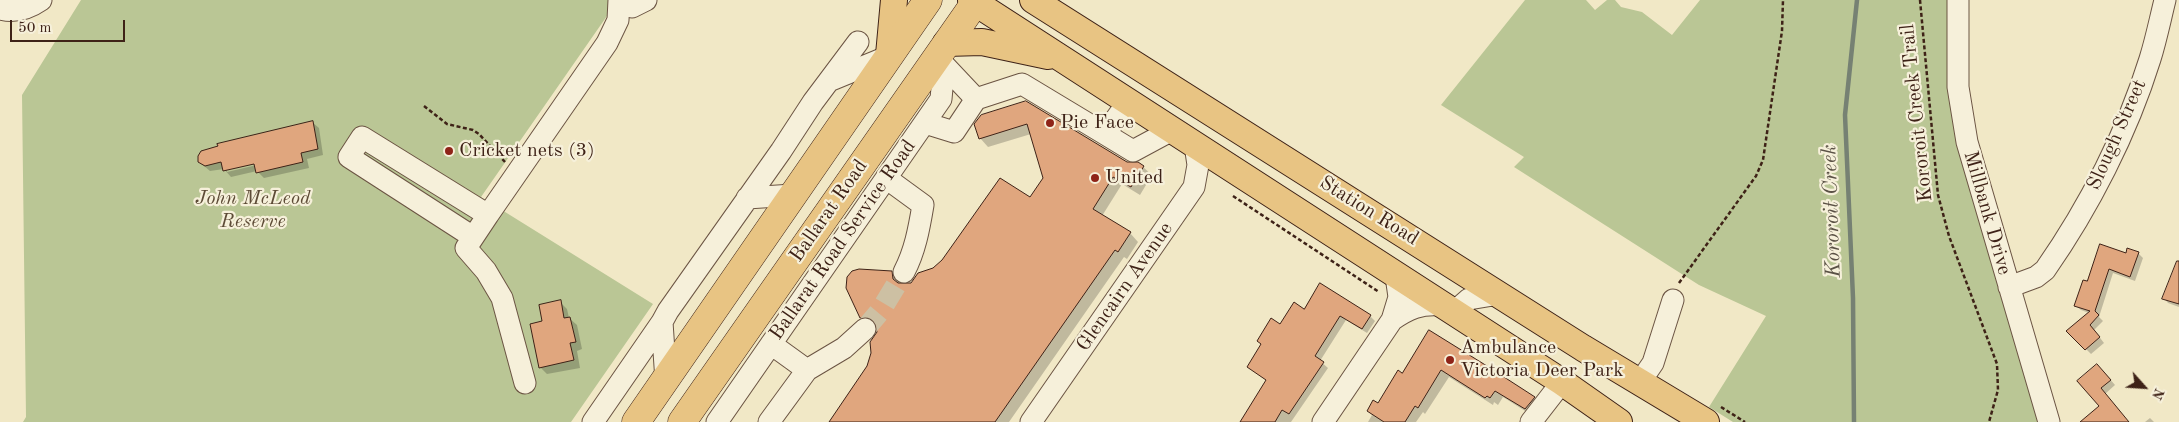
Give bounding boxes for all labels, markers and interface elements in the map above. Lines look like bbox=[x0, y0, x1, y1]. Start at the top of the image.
scale bar bbox=[12, 10, 128, 42]
text: 50 m bbox=[18, 21, 52, 36]
street label: Kororoit Creek Trail bbox=[1896, 23, 1938, 203]
street label: Slough Street bbox=[2082, 76, 2152, 194]
place label: Pie Face bbox=[1060, 111, 1134, 135]
marker: Pie Face bbox=[1044, 117, 1056, 129]
street label: Ballarat Road Service Road bbox=[765, 135, 921, 345]
place label: Cricket nets (3) bbox=[459, 139, 595, 163]
water label: Kororoit Creek bbox=[1817, 144, 1847, 278]
marker: Cricket nets (3) bbox=[443, 145, 455, 157]
street label: Millbank Drive bbox=[1958, 148, 2016, 278]
street label: Ballarat Road bbox=[785, 155, 873, 267]
place label: United bbox=[1105, 166, 1163, 190]
street label: Station Road bbox=[1315, 171, 1423, 251]
marker: United bbox=[1089, 172, 1101, 184]
park label: John McLeod Reserve bbox=[195, 187, 311, 234]
street label: Glencairn Avenue bbox=[1072, 218, 1178, 356]
place label: Ambulance Victoria Deer Park bbox=[1460, 336, 1624, 383]
marker: Ambulance Victoria Deer Park bbox=[1444, 354, 1456, 366]
north arrow bbox=[2119, 362, 2169, 412]
text: N bbox=[2149, 386, 2166, 401]

